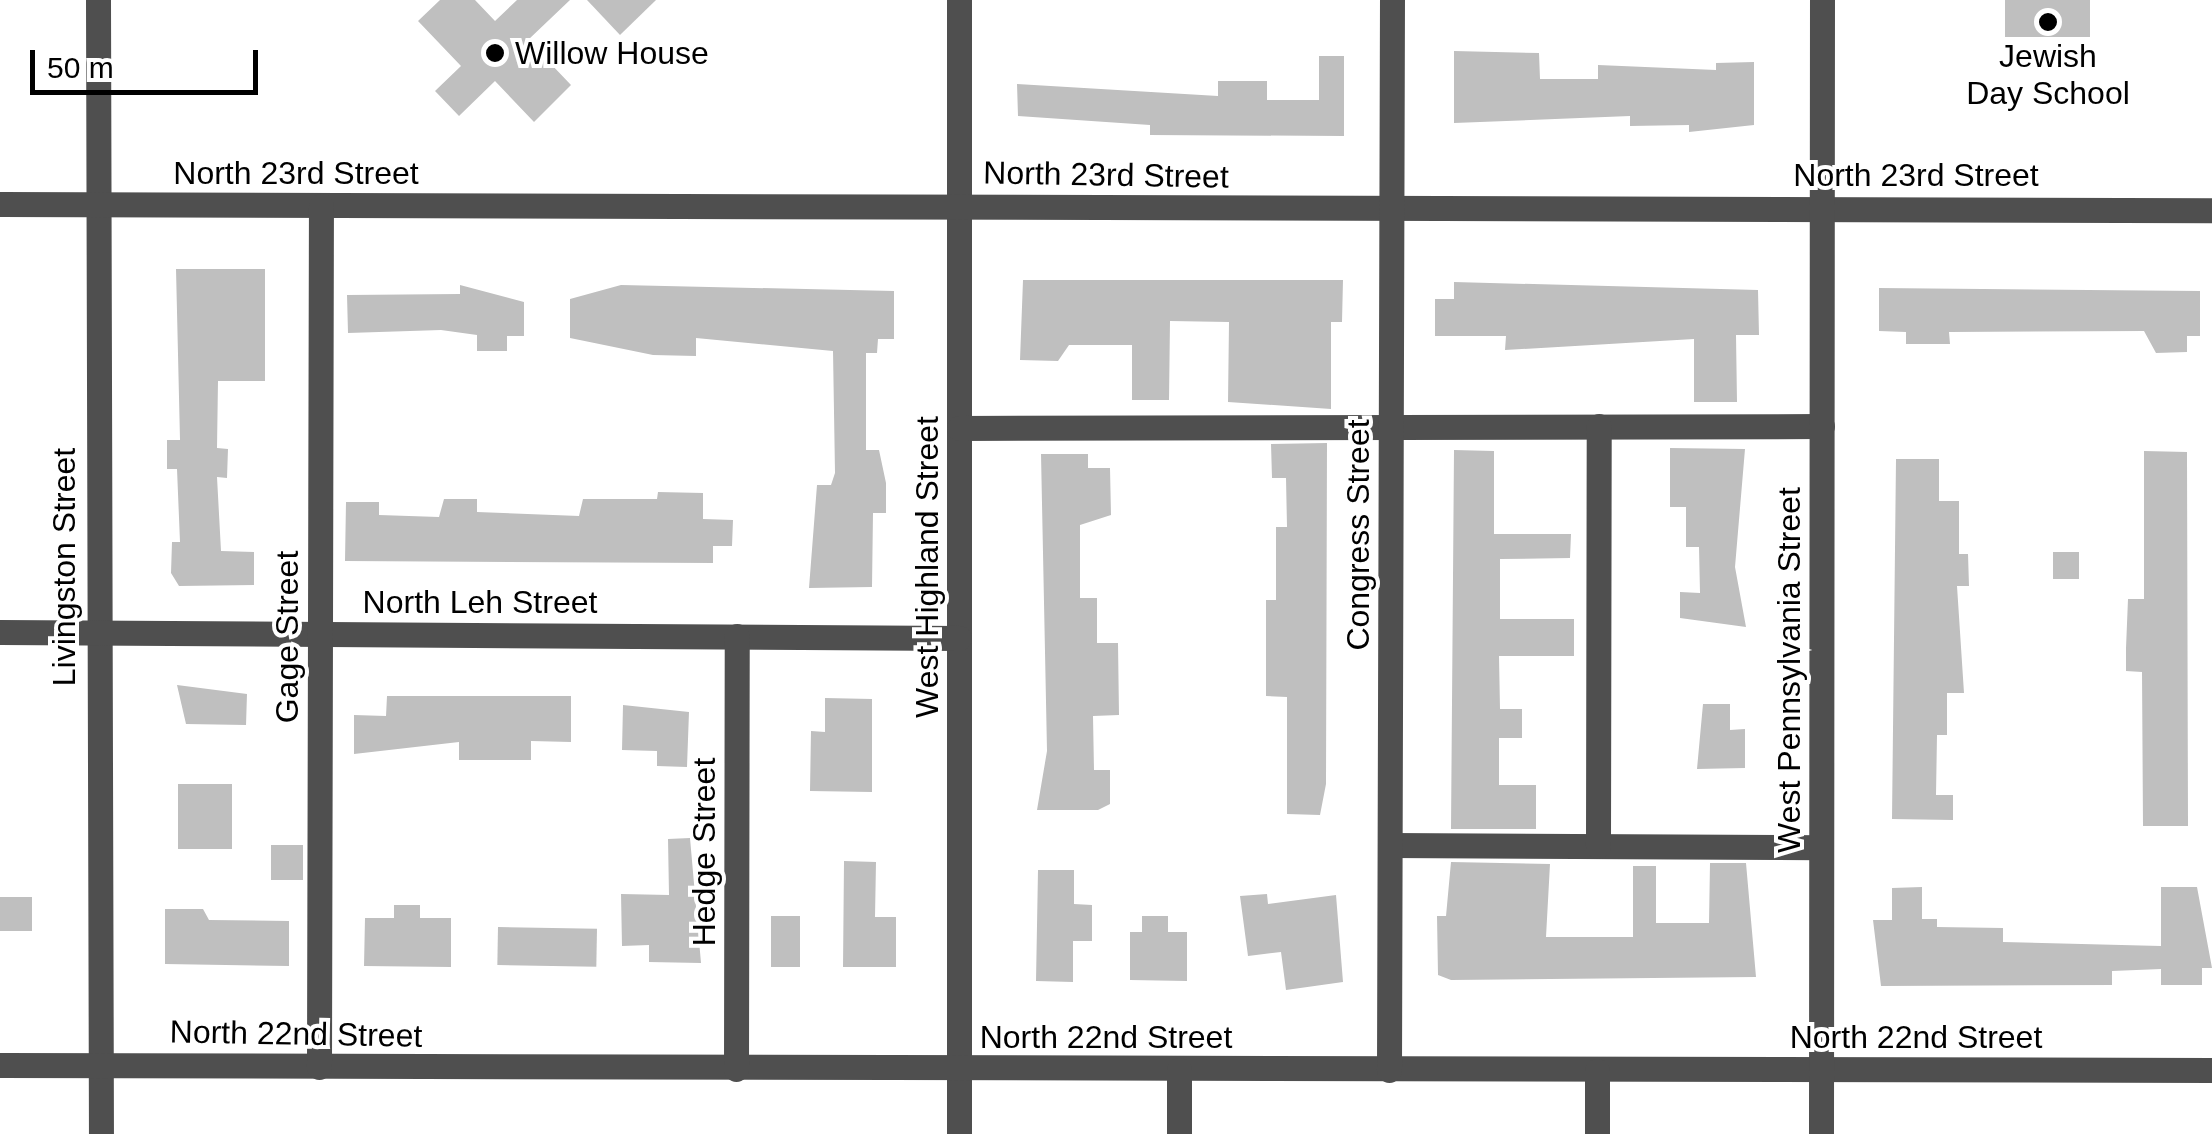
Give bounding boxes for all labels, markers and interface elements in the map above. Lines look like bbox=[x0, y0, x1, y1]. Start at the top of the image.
marker: Jewish Day School bbox=[2037, 11, 2059, 33]
scale bar bbox=[35, 30, 262, 92]
place label: Willow House bbox=[515, 34, 709, 72]
place label: Jewish Day School bbox=[1966, 38, 2130, 113]
marker: Willow House bbox=[484, 42, 506, 64]
text: 50 m bbox=[47, 51, 114, 84]
street label: North 23rd Street bbox=[173, 154, 419, 192]
street label: North 23rd Street bbox=[983, 154, 1229, 196]
street label: North 23rd Street bbox=[1793, 156, 2039, 194]
street label: West Highland Street bbox=[908, 416, 946, 718]
street label: Congress Street bbox=[1339, 419, 1377, 651]
street label: Livingston Street bbox=[45, 448, 83, 686]
street label: West Pennsylvania Street bbox=[1770, 487, 1808, 853]
street label: Gage Street bbox=[268, 551, 306, 723]
street label: North Leh Street bbox=[363, 583, 597, 621]
street label: Hedge Street bbox=[685, 758, 723, 946]
street label: North 22nd Street bbox=[169, 1013, 423, 1055]
street label: North 22nd Street bbox=[980, 1018, 1232, 1056]
street label: North 22nd Street bbox=[1790, 1018, 2042, 1056]

